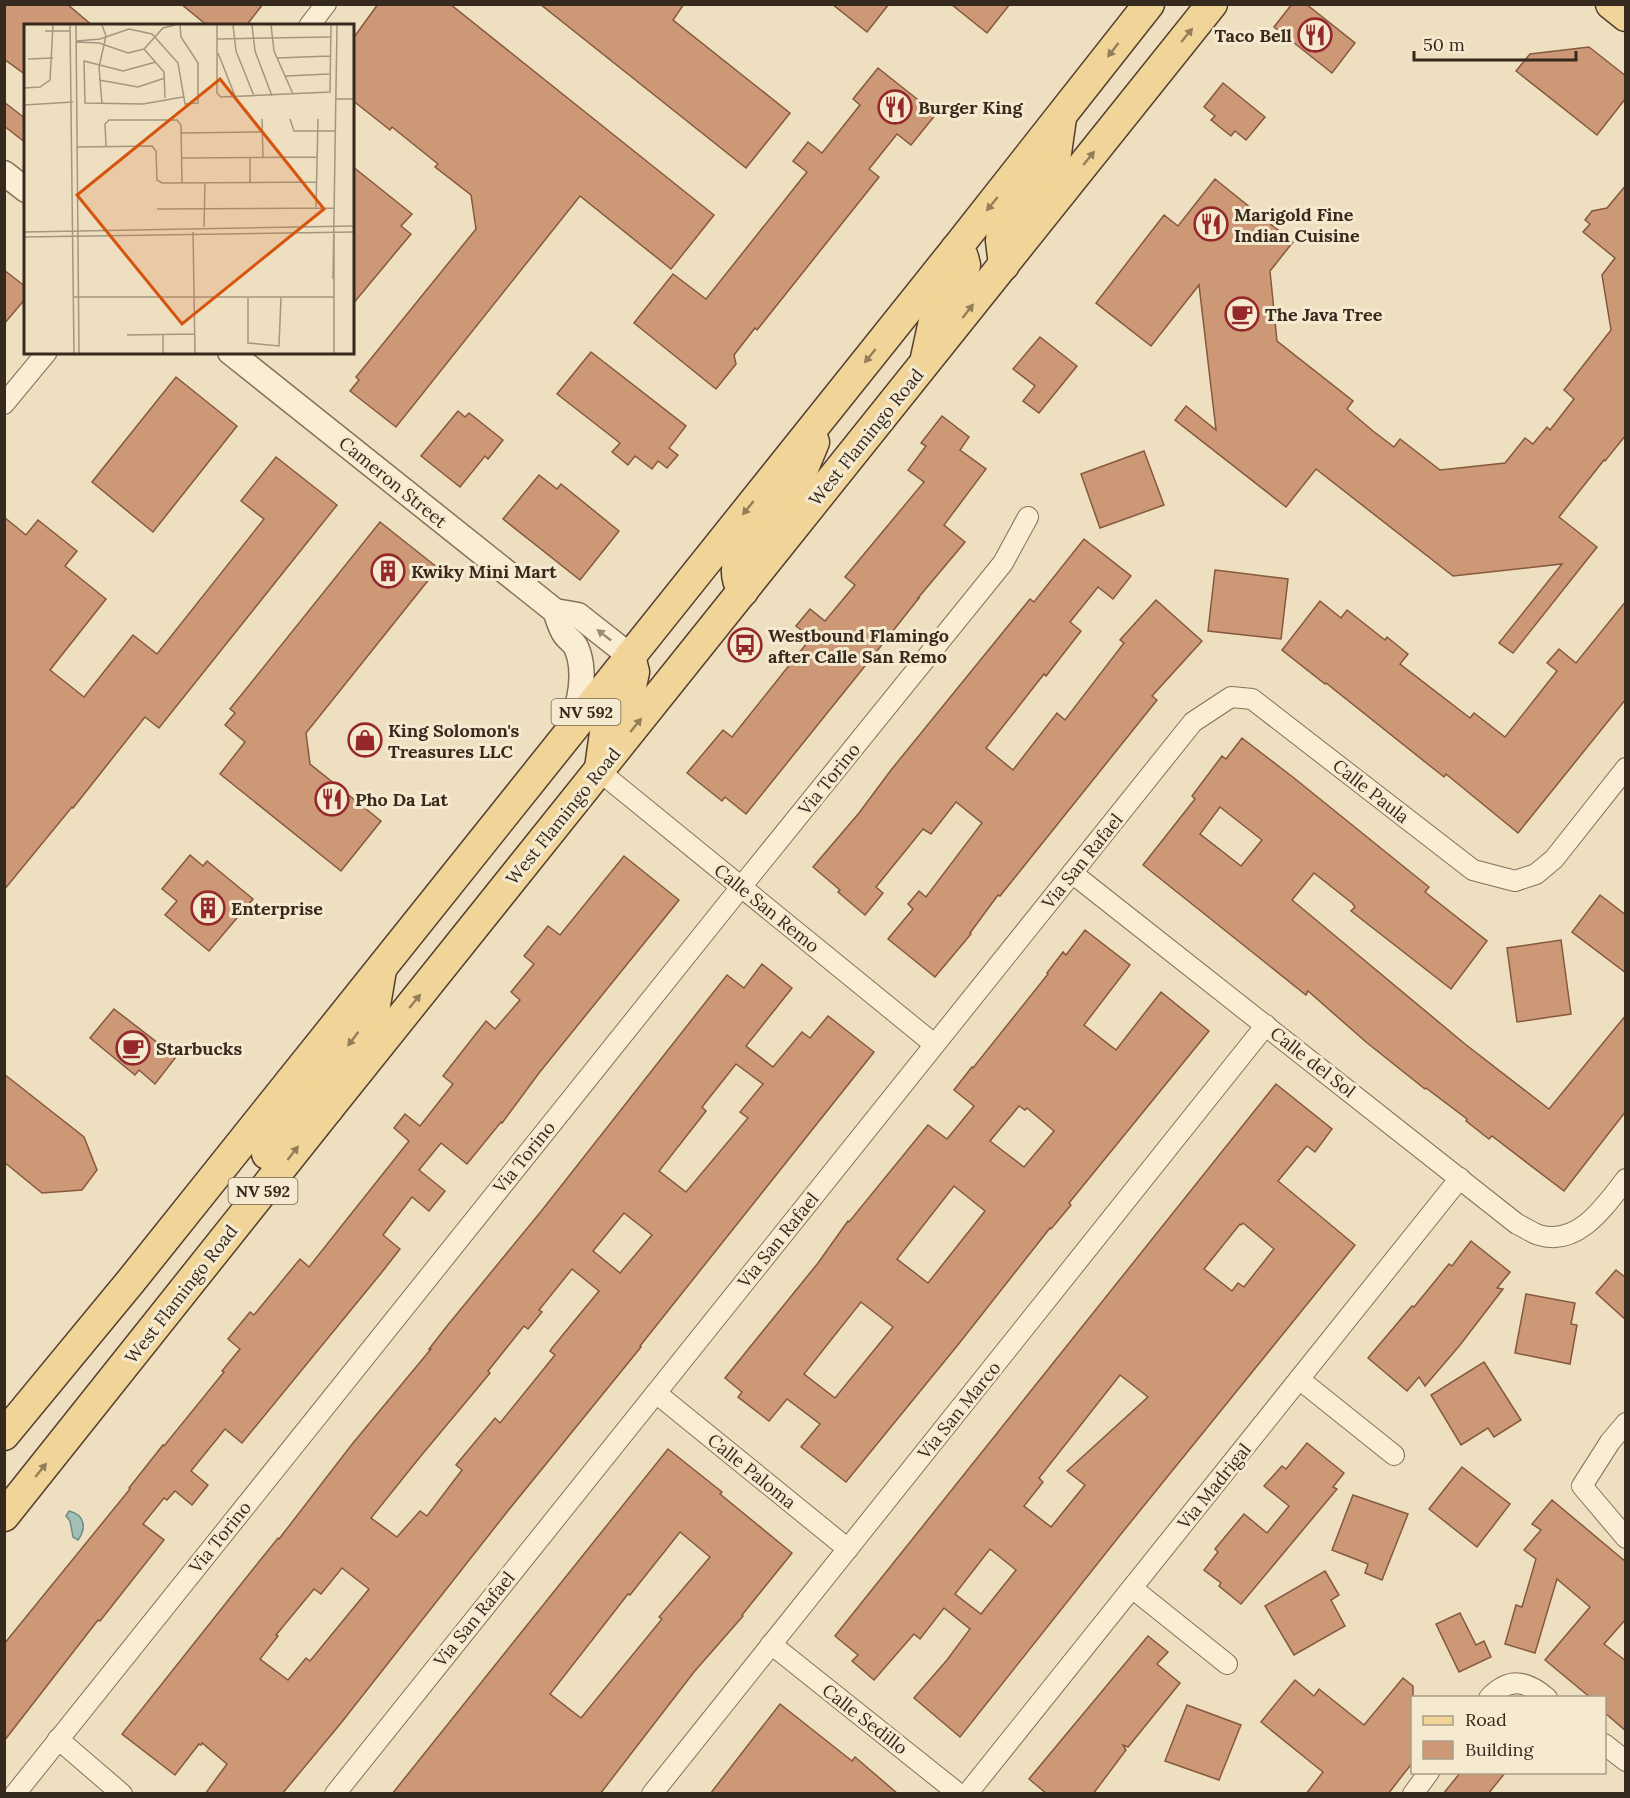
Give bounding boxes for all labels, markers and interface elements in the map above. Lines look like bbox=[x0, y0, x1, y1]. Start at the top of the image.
restaurant icon: Taco Bell bbox=[1297, 17, 1333, 53]
inset map bbox=[24, 24, 354, 354]
place label: Taco Bell bbox=[1214, 24, 1292, 47]
scale bar bbox=[1414, 24, 1576, 62]
one-way arrow bbox=[1180, 28, 1192, 43]
text: 50 m bbox=[1423, 33, 1465, 56]
one-way arrow bbox=[1107, 43, 1119, 58]
restaurant icon: Burger King bbox=[877, 89, 913, 125]
place label: Burger King bbox=[918, 96, 1024, 119]
one-way arrow bbox=[1082, 150, 1095, 166]
one-way arrow bbox=[986, 196, 998, 211]
place label: Marigold Fine Indian Cuisine bbox=[1234, 203, 1360, 247]
restaurant icon: Marigold Fine Indian Cuisine bbox=[1193, 206, 1229, 242]
cafe icon: The Java Tree bbox=[1224, 296, 1260, 332]
one-way arrow bbox=[961, 303, 973, 318]
place label: The Java Tree bbox=[1265, 303, 1383, 326]
one-way arrow bbox=[864, 348, 877, 364]
street label: West Flamingo Road bbox=[804, 364, 929, 510]
street label: Cameron Street bbox=[334, 431, 452, 533]
one-way arrow bbox=[742, 500, 755, 516]
building icon: Kwiky Mini Mart bbox=[370, 553, 406, 589]
place label: Kwiky Mini Mart bbox=[411, 560, 557, 583]
place label: Westbound Flamingo after Calle San Remo bbox=[768, 624, 949, 668]
bus stop icon: Westbound Flamingo after Calle San Remo bbox=[727, 627, 763, 663]
one-way arrow bbox=[596, 629, 612, 642]
road number: NV 592 bbox=[552, 699, 620, 725]
one-way arrow bbox=[629, 717, 642, 733]
place label: King Solomon's Treasures LLC bbox=[388, 719, 520, 763]
shop icon: King Solomon's Treasures LLC bbox=[347, 722, 383, 758]
street label: Via Torino bbox=[792, 738, 865, 820]
street label: West Flamingo Road bbox=[501, 743, 626, 889]
street label: Calle Paula bbox=[1328, 754, 1414, 828]
restaurant icon: Pho Da Lat bbox=[314, 781, 350, 817]
place label: Pho Da Lat bbox=[355, 788, 448, 811]
street label: Via San Rafael bbox=[1036, 808, 1128, 914]
street label: Calle San Remo bbox=[710, 859, 824, 957]
building icon: Enterprise bbox=[190, 890, 226, 926]
place label: Enterprise bbox=[231, 897, 323, 920]
one-way arrow bbox=[408, 993, 421, 1009]
street label: Calle del Sol bbox=[1266, 1022, 1360, 1103]
cafe icon: Starbucks bbox=[115, 1030, 151, 1066]
one-way arrow bbox=[347, 1031, 359, 1047]
place label: Starbucks bbox=[156, 1037, 242, 1060]
street label: Via Torino bbox=[487, 1116, 560, 1198]
one-way arrow bbox=[286, 1145, 299, 1161]
road number: NV 592 bbox=[228, 1178, 298, 1204]
street label: Via San Rafael bbox=[732, 1187, 824, 1293]
street label: West Flamingo Road bbox=[120, 1220, 243, 1368]
street label: Via San Marco bbox=[912, 1356, 1005, 1464]
street label: Calle Paloma bbox=[703, 1428, 801, 1514]
street label: Via Madrigal bbox=[1172, 1438, 1256, 1534]
one-way arrow bbox=[34, 1463, 46, 1478]
street label: Via Torino bbox=[183, 1496, 256, 1578]
street label: Via San Rafael bbox=[428, 1566, 520, 1672]
street label: Calle Sedillo bbox=[818, 1678, 912, 1760]
legend bbox=[1411, 1696, 1606, 1774]
text: Road bbox=[1465, 1708, 1507, 1731]
text: Building bbox=[1465, 1738, 1535, 1761]

